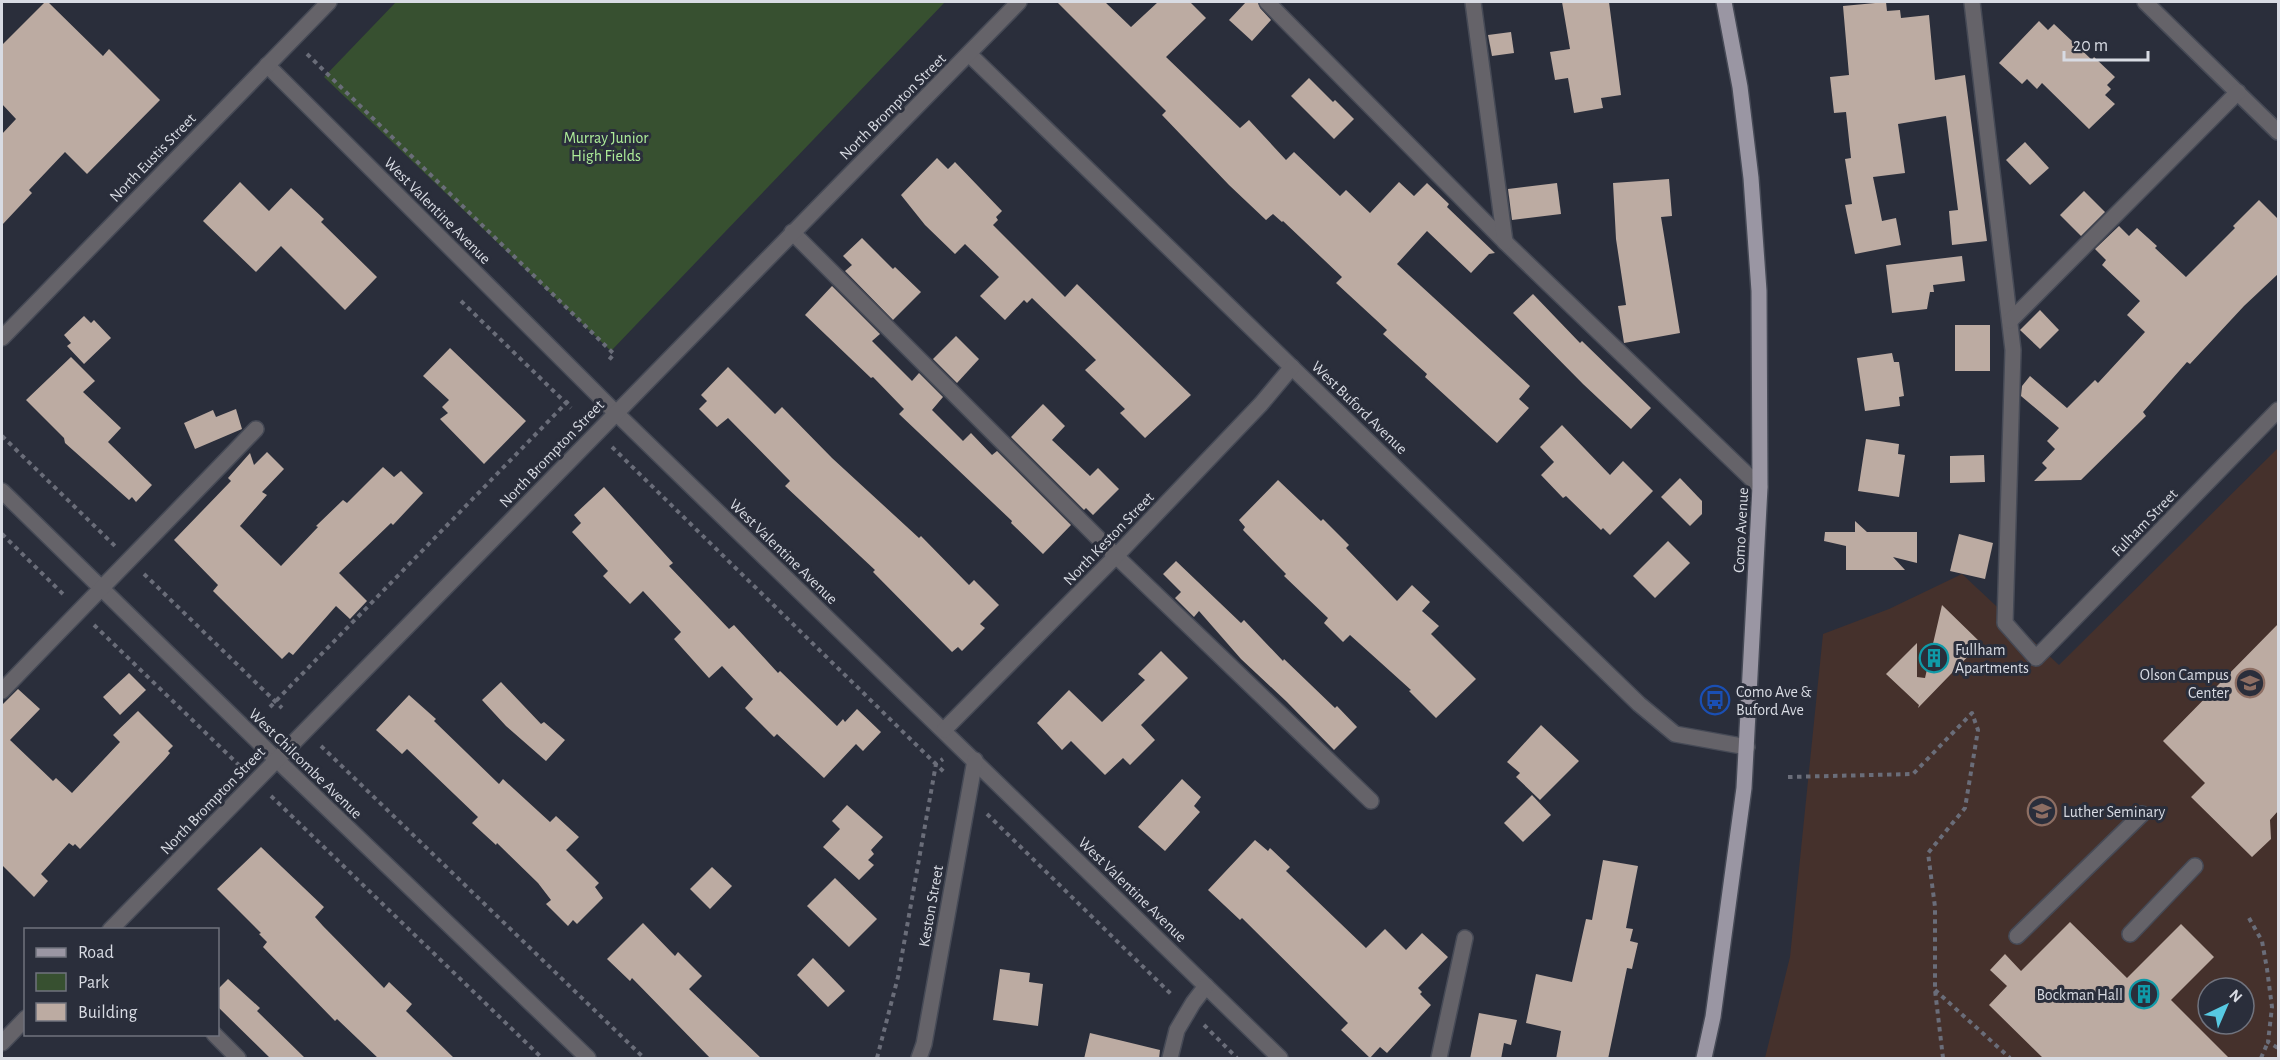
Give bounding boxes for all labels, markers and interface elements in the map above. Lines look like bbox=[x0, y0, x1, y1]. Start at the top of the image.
scale bar bbox=[2064, 24, 2148, 62]
text: 20 m bbox=[2073, 37, 2108, 55]
street label: North Brompton Street bbox=[837, 51, 949, 163]
street label: North Eustis Street bbox=[107, 110, 199, 205]
park label: Murray Junior High Fields bbox=[564, 130, 649, 164]
street label: West Valentine Avenue bbox=[381, 154, 494, 267]
street label: West Buford Avenue bbox=[1308, 358, 1410, 457]
street label: North Brompton Street bbox=[496, 397, 607, 511]
street label: Fulham Street bbox=[2109, 486, 2181, 560]
street label: Como Avenue bbox=[1731, 487, 1751, 573]
street label: North Keston Street bbox=[1060, 489, 1157, 588]
street label: West Valentine Avenue bbox=[726, 496, 841, 607]
building icon: Fullham Apartments bbox=[1918, 642, 1950, 674]
place label: Fullham Apartments bbox=[1955, 642, 2029, 676]
place label: Olson Campus Center bbox=[2140, 667, 2230, 701]
school or university icon: Olson Campus Center bbox=[2234, 667, 2266, 699]
bus stop icon: Como Ave & Buford Ave bbox=[1699, 684, 1731, 716]
place label: Como Ave & Buford Ave bbox=[1736, 684, 1812, 718]
street label: West Chilcombe Avenue bbox=[246, 706, 365, 822]
street label: North Brompton Street bbox=[157, 744, 268, 858]
school or university icon: Luther Seminary bbox=[2026, 795, 2058, 827]
place label: Luther Seminary bbox=[2063, 804, 2166, 821]
street label: West Valentine Avenue bbox=[1075, 834, 1190, 945]
street label: Keston Street bbox=[916, 864, 946, 948]
legend bbox=[24, 928, 219, 1036]
text: Road bbox=[78, 944, 114, 962]
text: Park bbox=[78, 974, 110, 992]
north arrow bbox=[2196, 976, 2256, 1036]
building icon: Bockman Hall bbox=[2128, 978, 2160, 1010]
text: N bbox=[2226, 986, 2245, 1006]
place label: Bockman Hall bbox=[2036, 987, 2123, 1003]
text: Building bbox=[78, 1004, 138, 1022]

